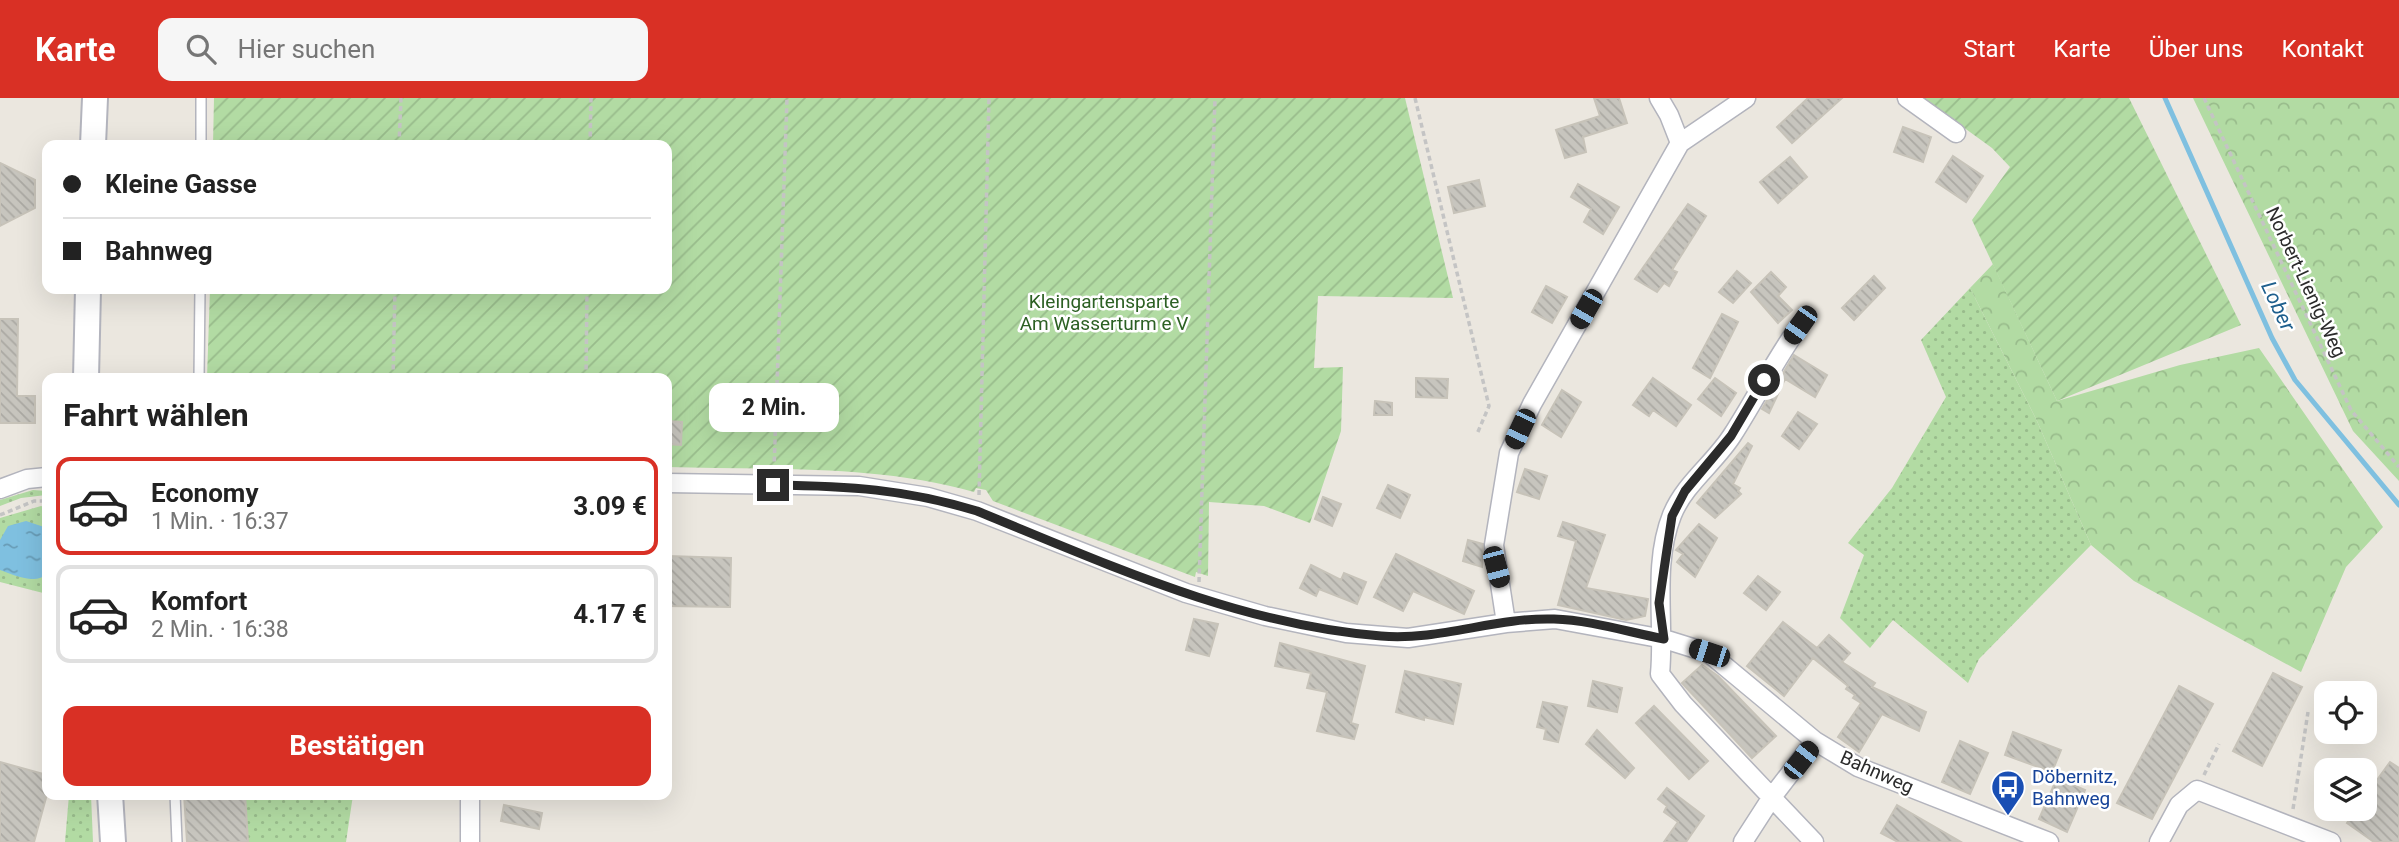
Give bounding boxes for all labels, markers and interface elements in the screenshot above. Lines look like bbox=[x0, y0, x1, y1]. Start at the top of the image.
search box bbox=[158, 18, 648, 81]
text: Karte bbox=[35, 30, 116, 69]
icon: search bbox=[182, 30, 220, 68]
text: Hier suchen bbox=[238, 34, 375, 64]
text: Start bbox=[1964, 35, 2015, 63]
text: Karte bbox=[2053, 35, 2111, 63]
text: Über uns bbox=[2149, 35, 2243, 63]
text: Kontakt bbox=[2281, 35, 2364, 63]
text: Kleine Gasse bbox=[105, 169, 257, 199]
street label: Norbert-Lienig-Weg bbox=[2261, 203, 2351, 361]
text: Bahnweg bbox=[105, 236, 213, 266]
water label: Lober bbox=[2256, 277, 2300, 336]
car bbox=[1567, 286, 1606, 332]
park label: Kleingartensparte Am Wasserturm e V bbox=[1020, 290, 1188, 335]
car bbox=[1780, 302, 1821, 348]
route start bbox=[1748, 364, 1780, 396]
callout: 2 Min. bbox=[708, 384, 838, 432]
text: 2 Min. bbox=[742, 394, 806, 421]
text: Fahrt wählen bbox=[63, 396, 249, 434]
car bbox=[1502, 406, 1539, 452]
route end bbox=[757, 469, 789, 501]
icon: car bbox=[67, 475, 130, 538]
text: Economy bbox=[151, 478, 258, 508]
text: 3.09 € bbox=[573, 491, 647, 521]
text: 1 Min. · 16:37 bbox=[151, 508, 289, 535]
car bbox=[1481, 544, 1512, 590]
icon: car bbox=[67, 583, 130, 646]
text: Komfort bbox=[151, 586, 247, 616]
text: 4.17 € bbox=[573, 599, 647, 629]
text: 2 Min. · 16:38 bbox=[151, 616, 289, 643]
car bbox=[1686, 637, 1733, 669]
map controls bbox=[2314, 681, 2377, 821]
button: locate bbox=[2314, 681, 2377, 744]
button: Bestätigen bbox=[63, 706, 651, 786]
car bbox=[1780, 737, 1823, 783]
street label: Bahnweg bbox=[1837, 746, 1917, 798]
button: layers bbox=[2314, 758, 2377, 821]
place label: Döbernitz, Bahnweg bbox=[2032, 765, 2117, 810]
bus stop icon: Döbernitz, Bahnweg bbox=[1989, 768, 2027, 817]

